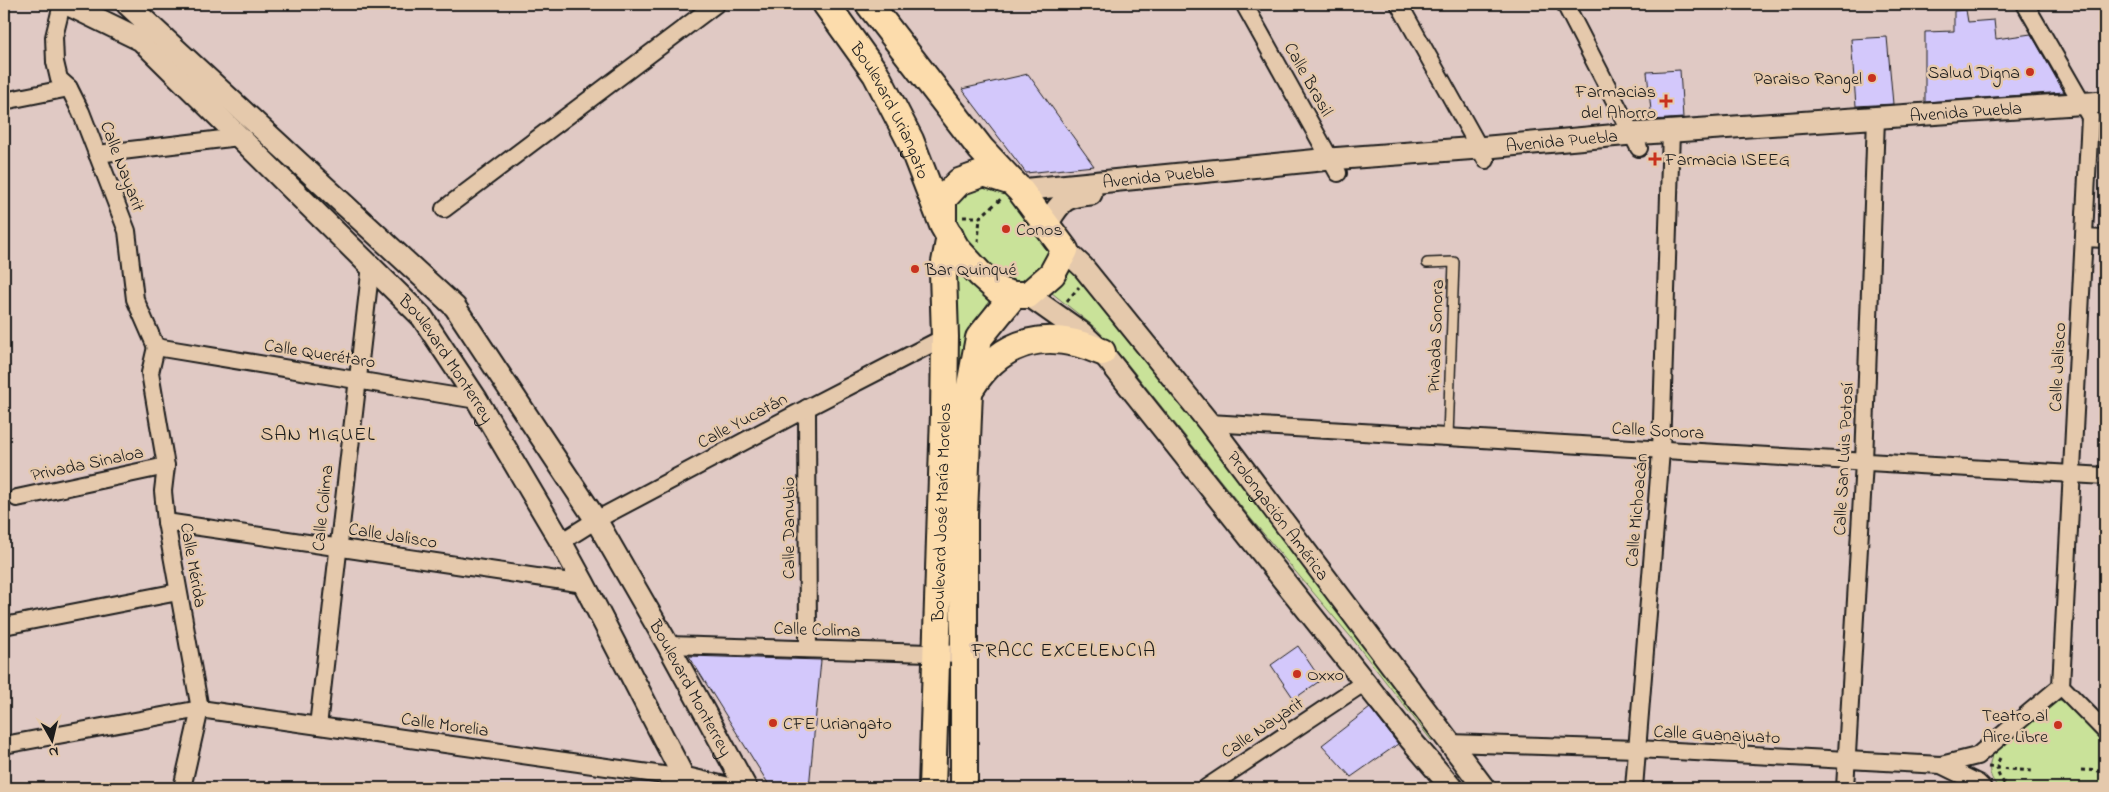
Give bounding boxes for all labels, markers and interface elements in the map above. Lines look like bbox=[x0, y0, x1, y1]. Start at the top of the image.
street label: Boulevard Uriangato bbox=[842, 37, 935, 183]
street label: Calle Brasil bbox=[1276, 38, 1338, 122]
place label: Salud Digna bbox=[1928, 61, 2020, 88]
marker: Salud Digna bbox=[2024, 66, 2036, 78]
place label: Paraiso Rangel bbox=[1754, 67, 1862, 94]
marker: Paraiso Rangel bbox=[1866, 72, 1878, 84]
place label: Farmacias del Ahorro bbox=[1574, 80, 1656, 127]
marker: Farmacias del Ahorro bbox=[1660, 95, 1672, 107]
street label: Avenida Puebla bbox=[1909, 97, 2023, 130]
street label: Calle Nayarit bbox=[92, 118, 150, 216]
street label: Avenida Puebla bbox=[1505, 124, 1619, 160]
place label: Farmacia ISEEG bbox=[1664, 148, 1790, 174]
marker: Farmacia ISEEG bbox=[1649, 153, 1661, 165]
street label: Avenida Puebla bbox=[1101, 160, 1216, 197]
place label: Conos bbox=[1016, 218, 1063, 244]
marker: Conos bbox=[1000, 223, 1012, 235]
place label: Bar Quinqué bbox=[924, 258, 1018, 284]
marker: Bar Quinqué bbox=[909, 263, 921, 275]
street label: Privada Sonora bbox=[1422, 279, 1452, 393]
street label: Boulevard Monterrey bbox=[391, 289, 499, 429]
street label: Calle Jalisco bbox=[2044, 322, 2074, 412]
street label: Calle Querétaro bbox=[262, 333, 377, 377]
street label: Calle San Luis Potosí bbox=[1828, 382, 1862, 536]
street label: Calle Yucatán bbox=[693, 387, 793, 456]
street label: Boulevard José María Morelos bbox=[926, 403, 959, 623]
street label: Calle Sonora bbox=[1611, 417, 1705, 447]
district label: SAN MIGUEL bbox=[260, 421, 376, 450]
street label: Privada Sinaloa bbox=[29, 440, 146, 490]
street label: Prolongación América bbox=[1220, 446, 1335, 587]
street label: Calle Michoacán bbox=[1620, 452, 1656, 568]
street label: Calle Colima bbox=[307, 464, 341, 553]
street label: Calle Danubio bbox=[777, 477, 803, 579]
street label: Calle Jalisco bbox=[346, 517, 439, 557]
street label: Calle Mérida bbox=[172, 521, 212, 610]
street label: Boulevard Monterrey bbox=[641, 615, 737, 762]
street label: Calle Colima bbox=[773, 616, 861, 646]
district label: FRACC EXCELENCIA bbox=[971, 637, 1156, 666]
place label: Oxxo bbox=[1307, 663, 1344, 689]
marker: Oxxo bbox=[1291, 668, 1303, 680]
street label: Calle Nayarit bbox=[1217, 691, 1310, 766]
place label: Teatro al Aire Libre bbox=[1982, 704, 2049, 751]
street label: Calle Morelia bbox=[399, 707, 490, 745]
place label: CFE Uriangato bbox=[783, 712, 892, 739]
north arrow bbox=[28, 714, 78, 764]
marker: CFE Uriangato bbox=[767, 717, 779, 729]
marker: Teatro al Aire Libre bbox=[2052, 719, 2064, 731]
street label: Calle Guanajuato bbox=[1653, 720, 1781, 752]
text: N bbox=[47, 740, 60, 762]

